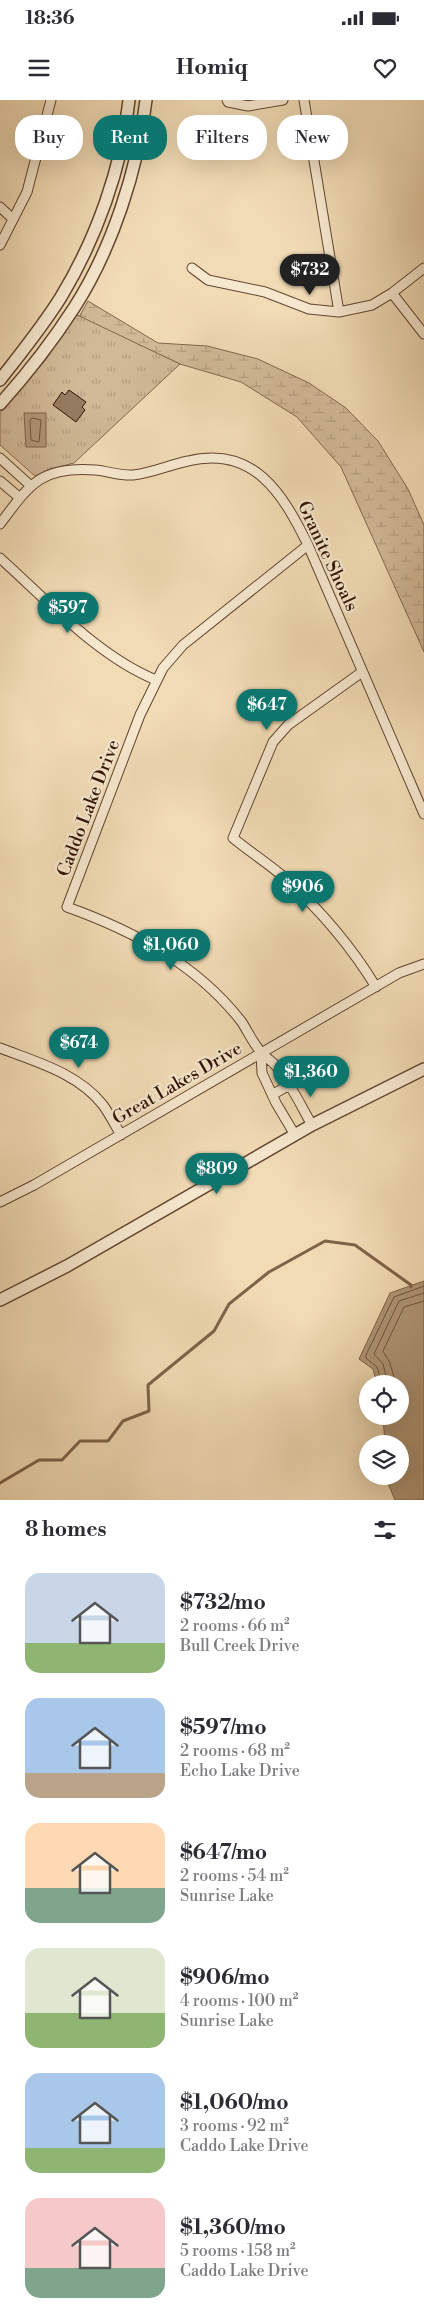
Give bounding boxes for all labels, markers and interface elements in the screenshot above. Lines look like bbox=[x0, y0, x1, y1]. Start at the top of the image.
text: 18:36 bbox=[25, 6, 75, 30]
icon: menu bbox=[25, 54, 53, 82]
text: Homiq bbox=[176, 54, 248, 81]
icon: heart bbox=[371, 54, 399, 82]
chip: Buy bbox=[15, 115, 83, 160]
chip: Rent bbox=[93, 115, 167, 160]
chip: Filters bbox=[177, 115, 267, 160]
chip: New bbox=[277, 115, 348, 160]
pin: $732 bbox=[280, 254, 340, 296]
text: $732 bbox=[291, 260, 329, 280]
street label: Granite Shoals bbox=[292, 497, 363, 615]
pin: $597 bbox=[38, 592, 98, 634]
text: $597 bbox=[49, 598, 87, 618]
pin: $647 bbox=[237, 688, 297, 731]
text: $647 bbox=[247, 695, 287, 715]
street label: Caddo Lake Drive bbox=[52, 737, 125, 880]
pin: $906 bbox=[273, 870, 333, 913]
text: $906 bbox=[282, 877, 324, 897]
pin: $1,060 bbox=[130, 928, 212, 971]
text: $1,060 bbox=[143, 935, 199, 955]
pin: $674 bbox=[49, 1026, 109, 1069]
text: $674 bbox=[60, 1033, 98, 1053]
street label: Great Lakes Drive bbox=[108, 1037, 246, 1130]
pin: $1,360 bbox=[270, 1056, 352, 1098]
text: $1,360 bbox=[284, 1062, 338, 1082]
pin: $809 bbox=[187, 1152, 247, 1195]
text: $809 bbox=[196, 1159, 238, 1179]
map controls bbox=[359, 1375, 409, 1485]
button: locate bbox=[359, 1375, 409, 1425]
button: layers bbox=[359, 1435, 409, 1485]
icon: filters bbox=[371, 1516, 399, 1544]
text: 8 homes bbox=[25, 1517, 107, 1543]
text: $732/mo bbox=[180, 1590, 266, 1616]
icon: home bbox=[65, 1593, 125, 1653]
text: 2 rooms · 66 m² bbox=[180, 1616, 290, 1636]
text: Bull Creek Drive bbox=[180, 1636, 299, 1656]
text: $597/mo bbox=[180, 1715, 267, 1741]
icon: home bbox=[65, 1718, 125, 1778]
text: 2 rooms · 68 m² bbox=[180, 1741, 290, 1761]
text: Echo Lake Drive bbox=[180, 1761, 300, 1781]
text: $647/mo bbox=[180, 1840, 267, 1866]
icon: home bbox=[65, 1843, 125, 1903]
text: 2 rooms · 54 m² bbox=[180, 1866, 289, 1886]
text: Sunrise Lake bbox=[180, 1886, 274, 1906]
text: $906/mo bbox=[180, 1965, 270, 1991]
icon: home bbox=[65, 1968, 125, 2028]
text: 4 rooms · 100 m² bbox=[180, 1991, 298, 2011]
text: Sunrise Lake bbox=[180, 2011, 274, 2031]
text: $1,060/mo bbox=[180, 2090, 289, 2116]
icon: home bbox=[65, 2093, 125, 2153]
text: 3 rooms · 92 m² bbox=[180, 2116, 289, 2136]
text: Caddo Lake Drive bbox=[180, 2136, 309, 2156]
text: $1,360/mo bbox=[180, 2215, 286, 2241]
icon: home bbox=[65, 2218, 125, 2278]
text: 5 rooms · 158 m² bbox=[180, 2241, 296, 2261]
text: Caddo Lake Drive bbox=[180, 2261, 309, 2281]

